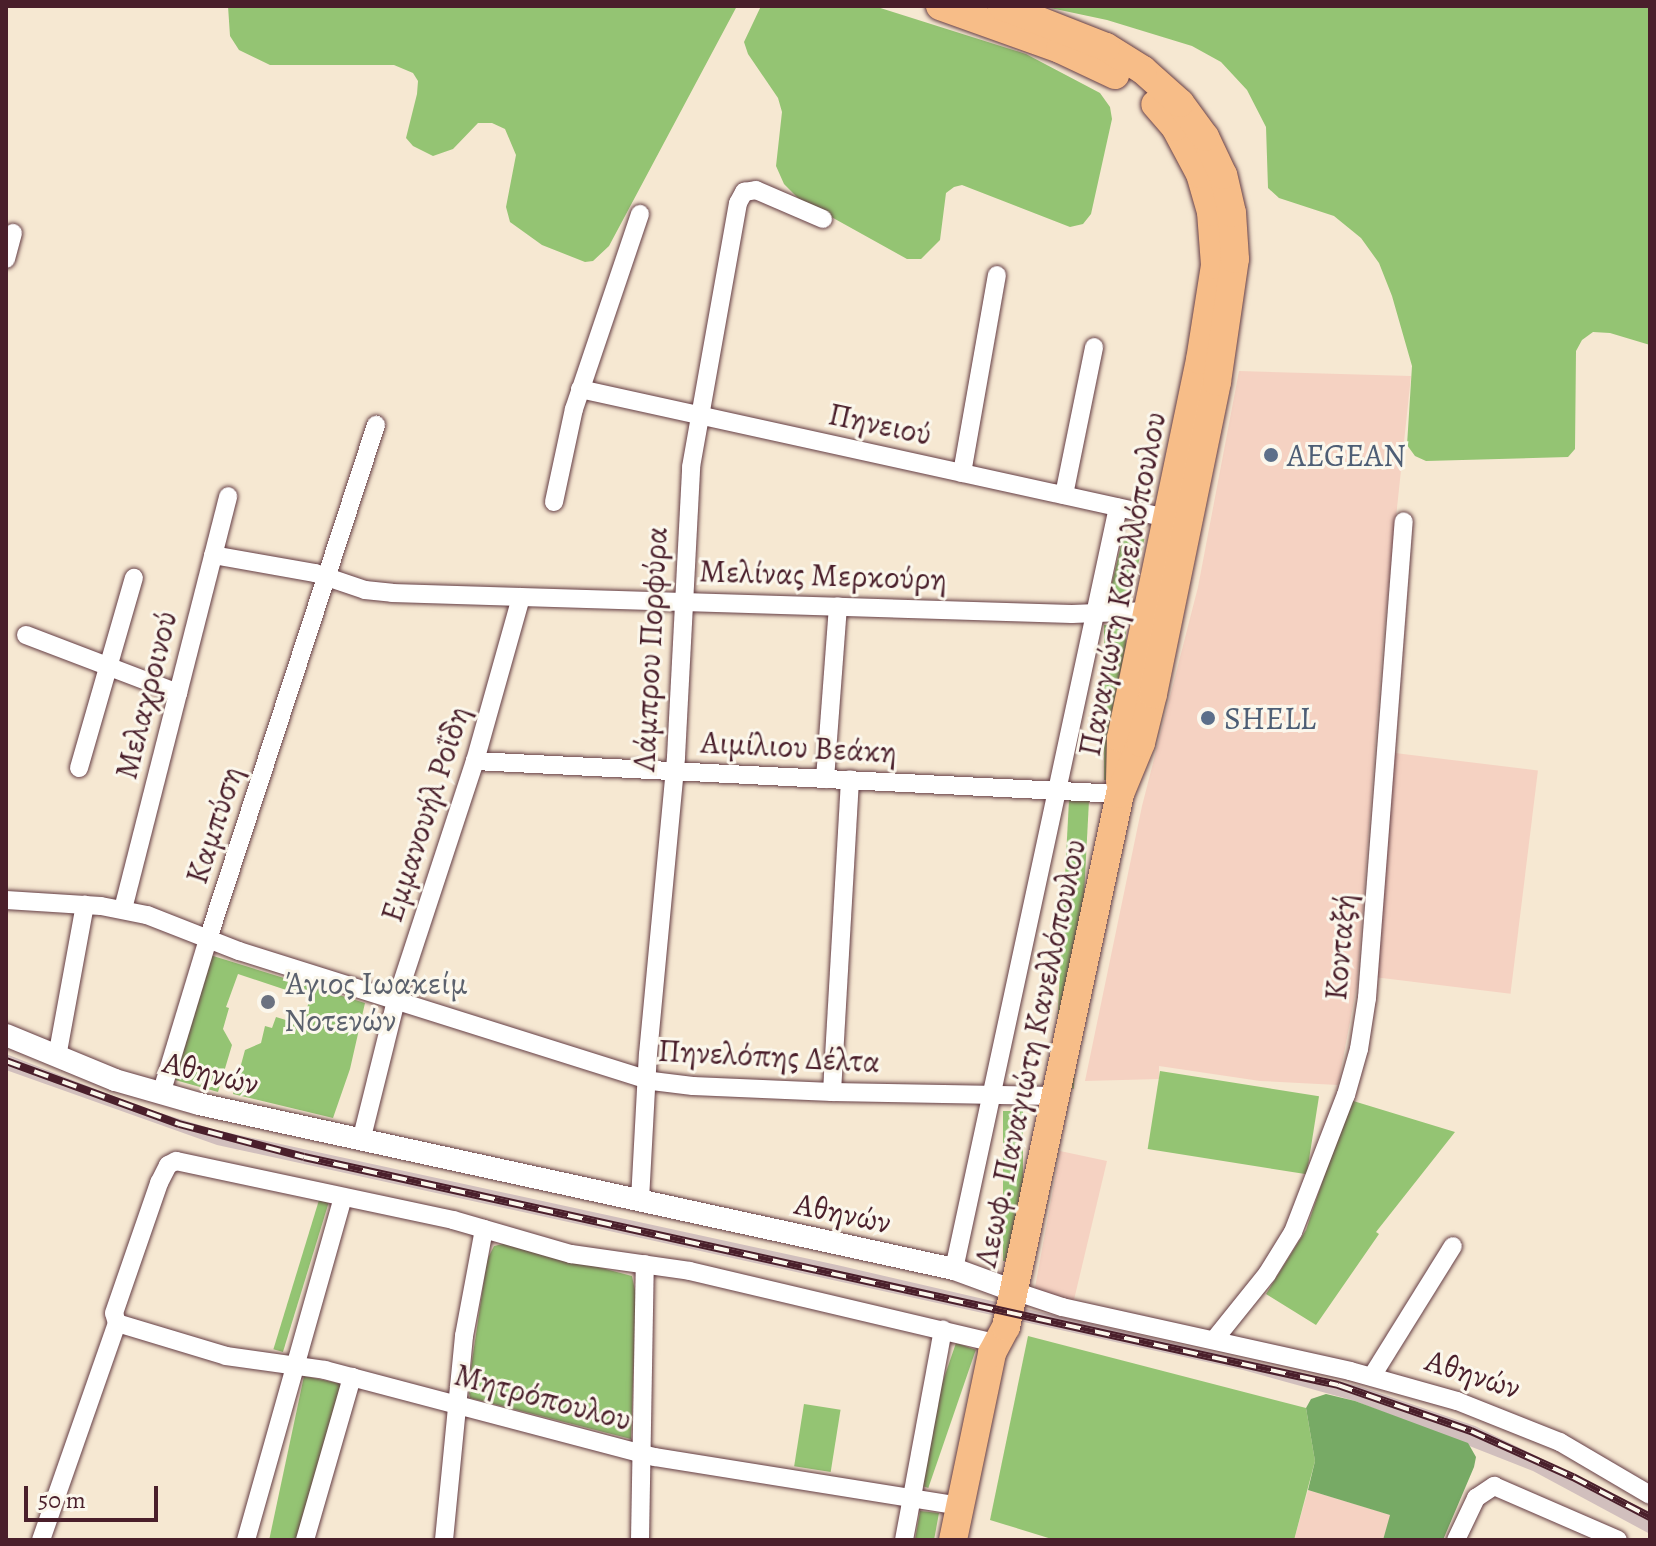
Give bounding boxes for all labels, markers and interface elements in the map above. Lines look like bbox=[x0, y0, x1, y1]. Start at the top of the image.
street label: Πηνειού bbox=[825, 394, 935, 454]
street label: Παναγιώτη Κανελλόπουλου bbox=[1070, 409, 1174, 759]
place label: AEGEAN bbox=[1287, 436, 1406, 474]
marker: AEGEAN bbox=[1262, 446, 1280, 464]
street label: Λάμπρου Πορφύρα bbox=[624, 526, 676, 772]
street label: Μελίνας Μερκούρη bbox=[698, 551, 948, 599]
street label: Μελαχροινού bbox=[107, 607, 185, 783]
place label: SHELL bbox=[1224, 699, 1316, 737]
street label: Εμμανουήλ Ροΐδη bbox=[372, 701, 478, 927]
marker: SHELL bbox=[1199, 709, 1217, 727]
street label: Αιμίλιου Βεάκη bbox=[700, 723, 898, 771]
street label: Καμπύση bbox=[177, 761, 251, 889]
street label: Λεωφ. Παναγιώτη Κανελλόπουλου bbox=[966, 835, 1094, 1271]
street label: Κονταξή bbox=[1316, 892, 1364, 1002]
place label: Άγιος Ιωακείμ Νοτενών bbox=[284, 965, 467, 1040]
marker: Άγιος Ιωακείμ Νοτενών bbox=[259, 993, 277, 1011]
street label: Πηνελόπης Δέλτα bbox=[657, 1031, 881, 1081]
street label: Αθηνών bbox=[159, 1043, 263, 1103]
street label: Αθηνών bbox=[792, 1184, 894, 1242]
street label: Αθηνών bbox=[1421, 1341, 1525, 1407]
street label: Μητρόπουλου bbox=[450, 1355, 636, 1439]
scale bar bbox=[28, 1470, 162, 1520]
text: 50 m bbox=[38, 1484, 86, 1516]

